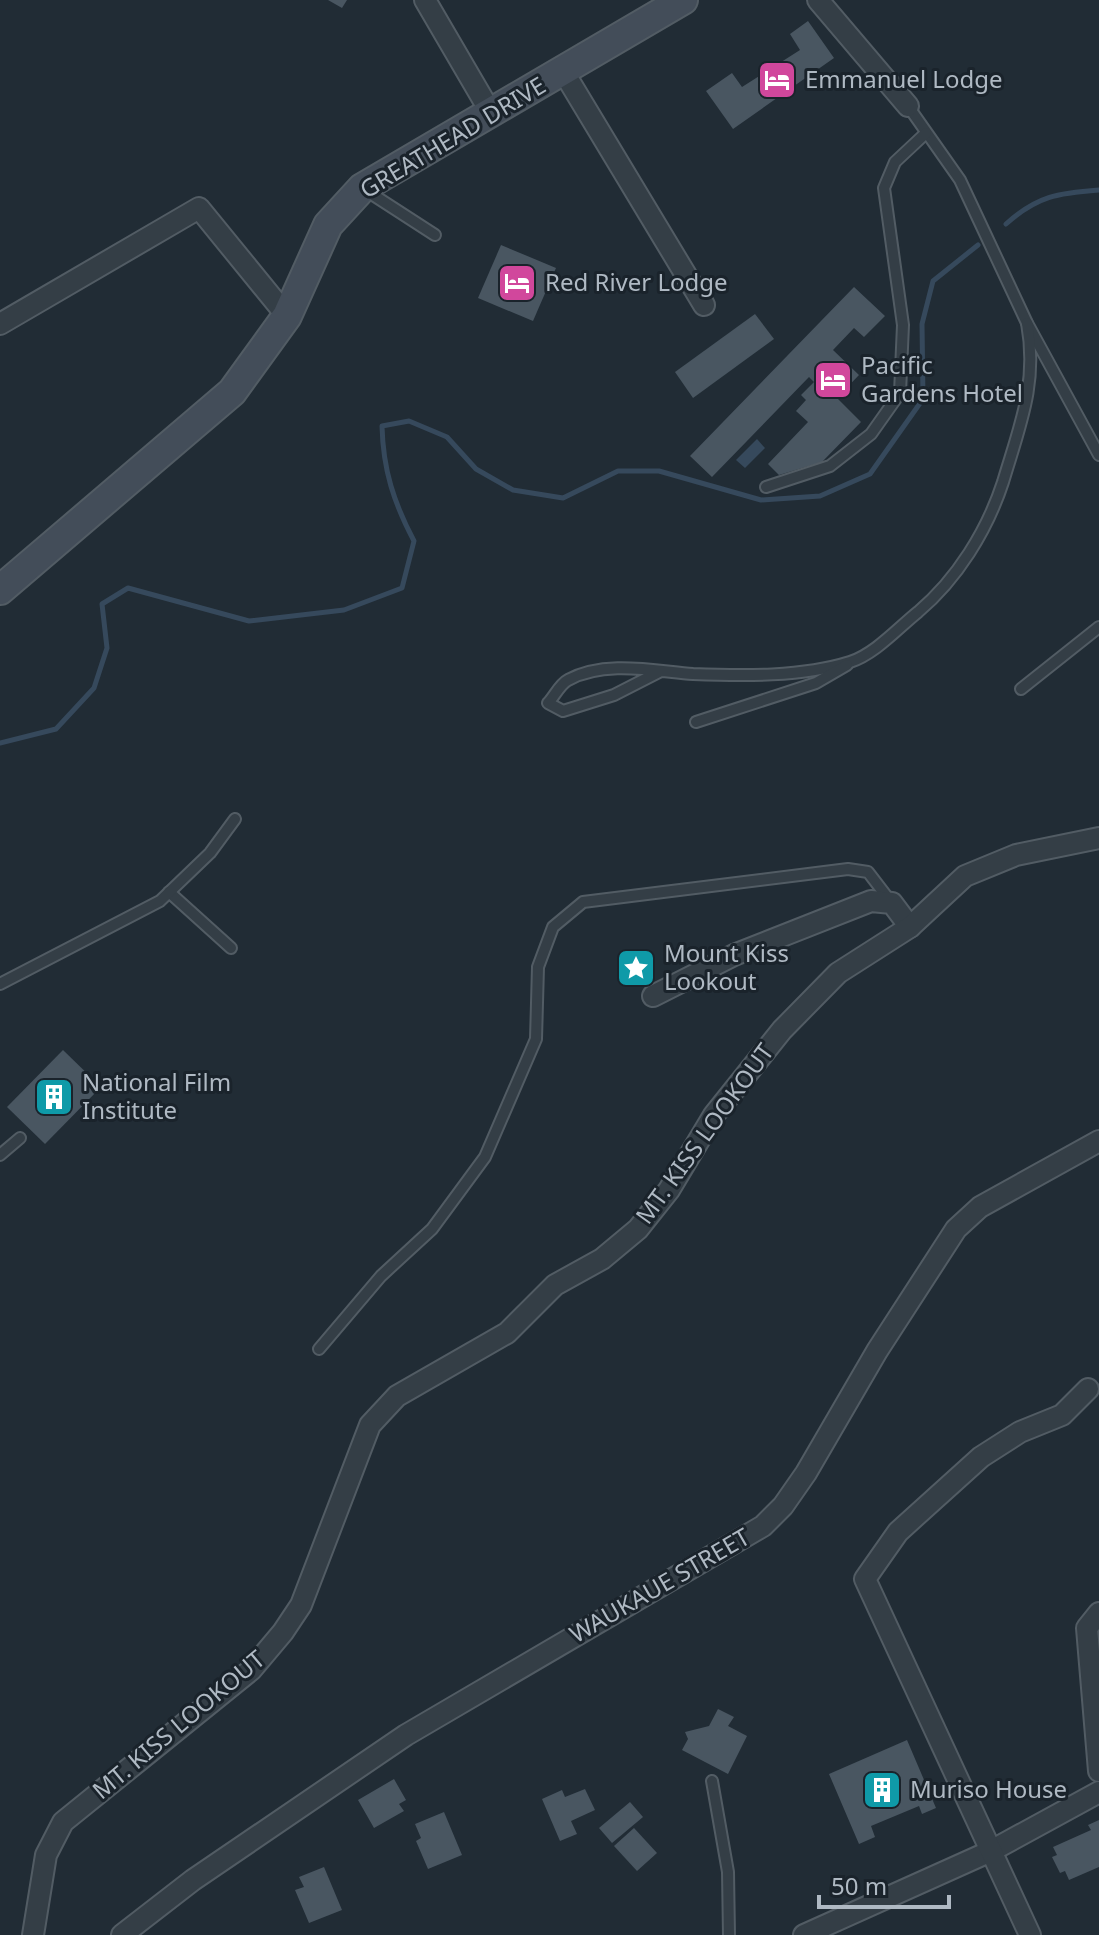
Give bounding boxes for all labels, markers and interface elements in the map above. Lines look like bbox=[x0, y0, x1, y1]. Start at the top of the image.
hotel icon: Emmanuel Lodge bbox=[756, 59, 798, 101]
place label: Emmanuel Lodge bbox=[805, 62, 1002, 95]
street label: GREATHEAD DRIVE bbox=[353, 68, 551, 205]
hotel icon: Red River Lodge bbox=[496, 262, 538, 304]
place label: Red River Lodge bbox=[545, 265, 728, 298]
place label: Pacific Gardens Hotel bbox=[861, 348, 1023, 409]
hotel icon: Pacific Gardens Hotel bbox=[812, 359, 854, 401]
place label: Mount Kiss Lookout bbox=[664, 936, 789, 997]
place icon: Mount Kiss Lookout bbox=[615, 947, 657, 989]
street label: MT. KISS LOOKOUT bbox=[627, 1036, 781, 1230]
place label: National Film Institute bbox=[82, 1065, 231, 1126]
building icon: National Film Institute bbox=[33, 1076, 75, 1118]
street label: WAUKAUE STREET bbox=[563, 1519, 756, 1650]
street label: MT. KISS LOOKOUT bbox=[85, 1642, 272, 1806]
building icon: Muriso House bbox=[861, 1769, 903, 1811]
place label: Muriso House bbox=[910, 1772, 1067, 1805]
scale bar bbox=[819, 1859, 949, 1909]
text: 50 m bbox=[831, 1869, 887, 1902]

